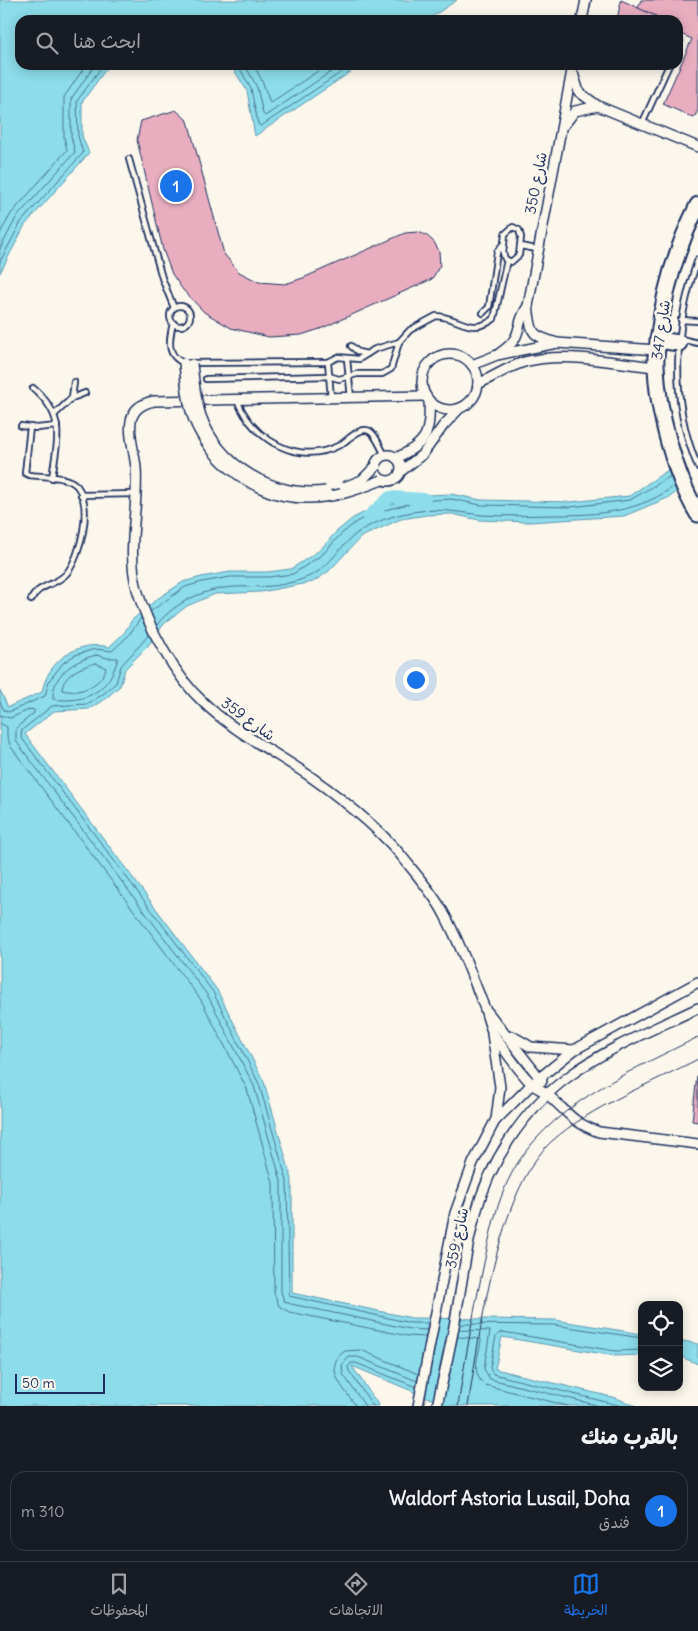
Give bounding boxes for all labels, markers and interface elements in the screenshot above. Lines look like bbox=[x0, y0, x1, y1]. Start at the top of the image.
search box bbox=[15, 15, 683, 70]
icon: search bbox=[33, 29, 61, 57]
text: ابحث هنا bbox=[73, 29, 141, 53]
street label: شارع 350 bbox=[520, 150, 552, 216]
pin: 1 bbox=[160, 167, 192, 205]
street label: شارع 347 bbox=[647, 299, 675, 361]
your location bbox=[403, 667, 429, 693]
street label: شارع 359 bbox=[217, 693, 279, 745]
street label: شارع 359 bbox=[441, 1206, 473, 1270]
map controls bbox=[638, 1301, 683, 1391]
button: locate bbox=[638, 1301, 683, 1346]
button: layers bbox=[638, 1346, 683, 1391]
scale bar bbox=[15, 1371, 105, 1394]
text: 50 m bbox=[22, 1374, 55, 1392]
text: بالقرب منك bbox=[581, 1423, 678, 1450]
text: Waldorf Astoria Lusail, Doha bbox=[389, 1486, 630, 1510]
text: 310 m bbox=[21, 1501, 65, 1521]
text: 1 bbox=[658, 1501, 664, 1521]
text: فندق bbox=[599, 1512, 630, 1532]
tab: المحفوظات bbox=[90, 1570, 148, 1623]
tab: الاتجاهات bbox=[329, 1570, 383, 1623]
tab: الخريطة bbox=[564, 1570, 608, 1623]

